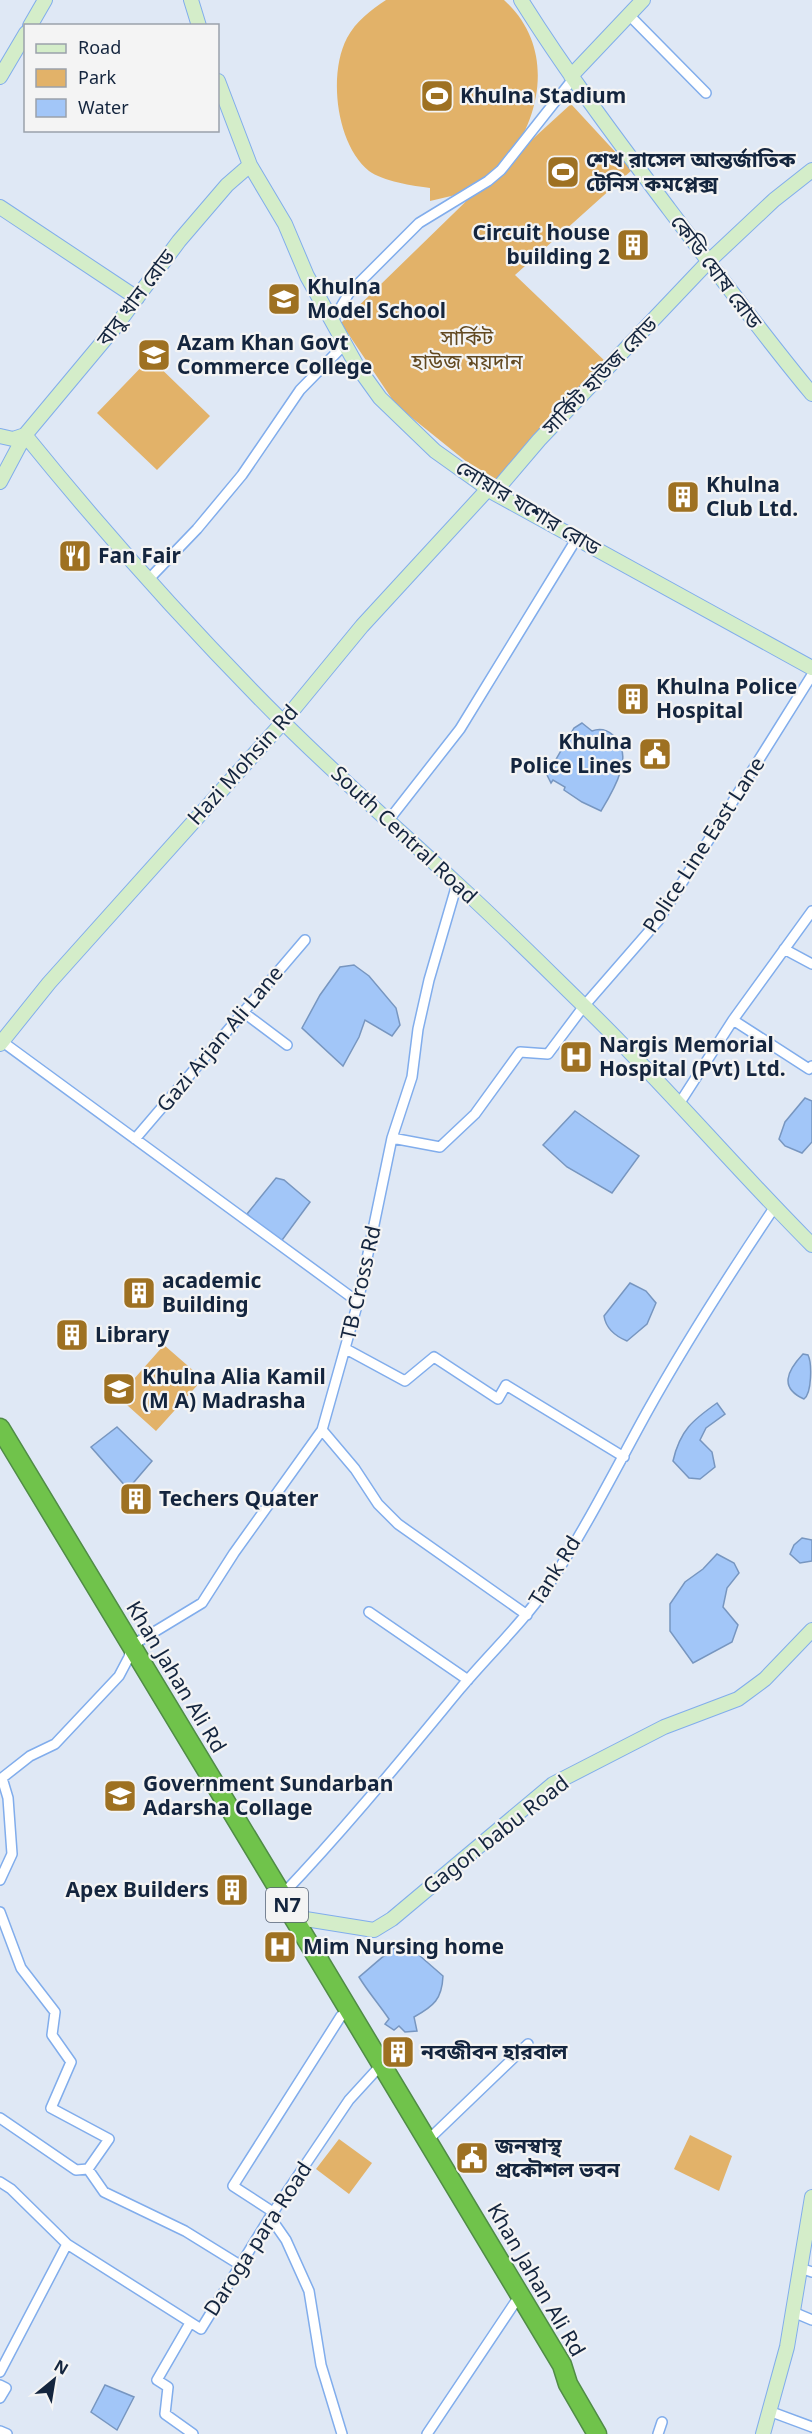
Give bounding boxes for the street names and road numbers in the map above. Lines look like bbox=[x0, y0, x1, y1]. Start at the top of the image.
street label: কেডি ঘোষ রোড bbox=[665, 209, 770, 335]
street label: বাবু খান রোড bbox=[89, 243, 181, 352]
street label: সার্কিট হাউজ রোড bbox=[535, 309, 664, 441]
street label: লোয়ার যশোর রোড bbox=[451, 453, 607, 562]
street label: Hazi Mohsin Rd bbox=[181, 698, 304, 830]
street label: Police Line East Lane bbox=[636, 751, 771, 938]
street label: South Central Road bbox=[326, 759, 484, 909]
street label: Gazi Arjan Ali Lane bbox=[150, 959, 289, 1117]
street label: TB Cross Rd bbox=[333, 1223, 387, 1343]
street label: Tank Rd bbox=[522, 1530, 587, 1611]
street label: Khan Jahan Ali Rd bbox=[120, 1595, 233, 1758]
street label: Gagon babu Road bbox=[417, 1768, 574, 1900]
road number: N7 bbox=[266, 1888, 308, 1922]
street label: Daroga para Road bbox=[197, 2156, 318, 2321]
street label: Khan Jahan Ali Rd bbox=[482, 2198, 592, 2361]

